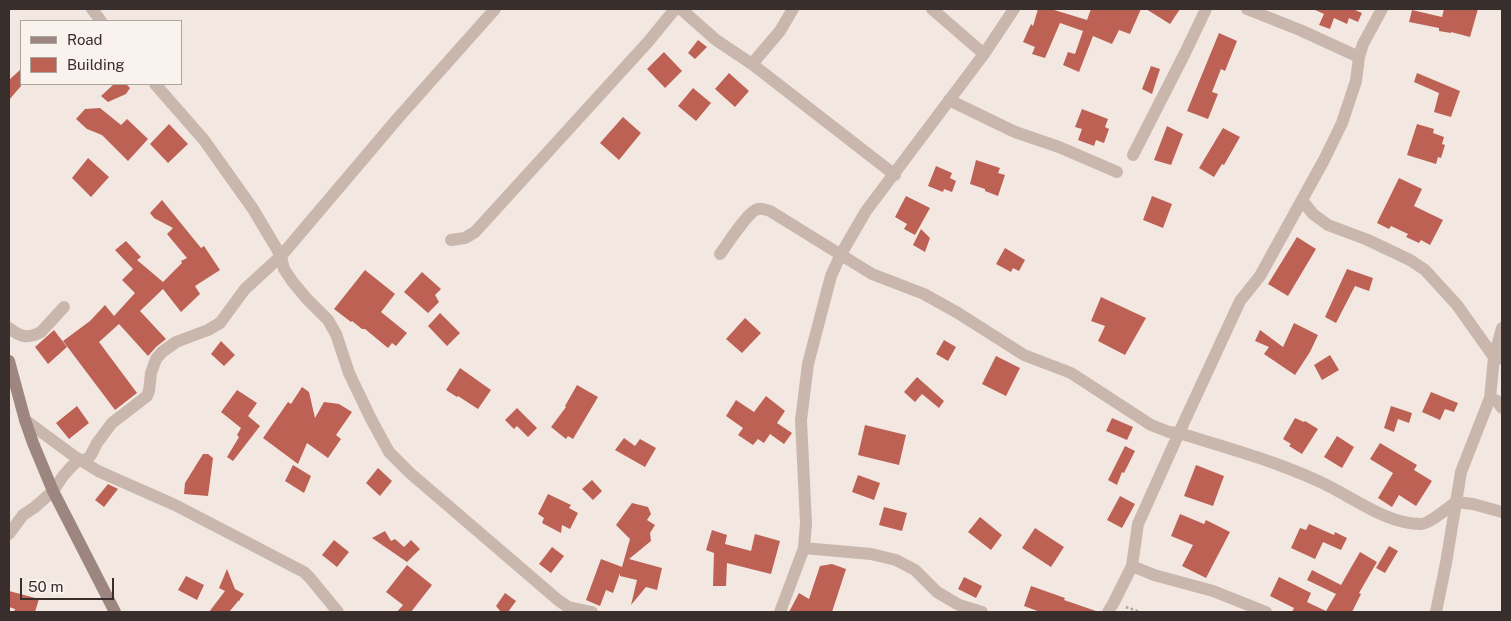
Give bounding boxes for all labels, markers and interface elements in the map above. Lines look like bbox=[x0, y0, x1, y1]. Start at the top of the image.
legend bbox=[20, 20, 182, 85]
text: Road bbox=[67, 31, 103, 48]
text: Building bbox=[67, 56, 125, 73]
scale bar bbox=[22, 568, 116, 600]
text: 50 m bbox=[28, 578, 63, 595]

